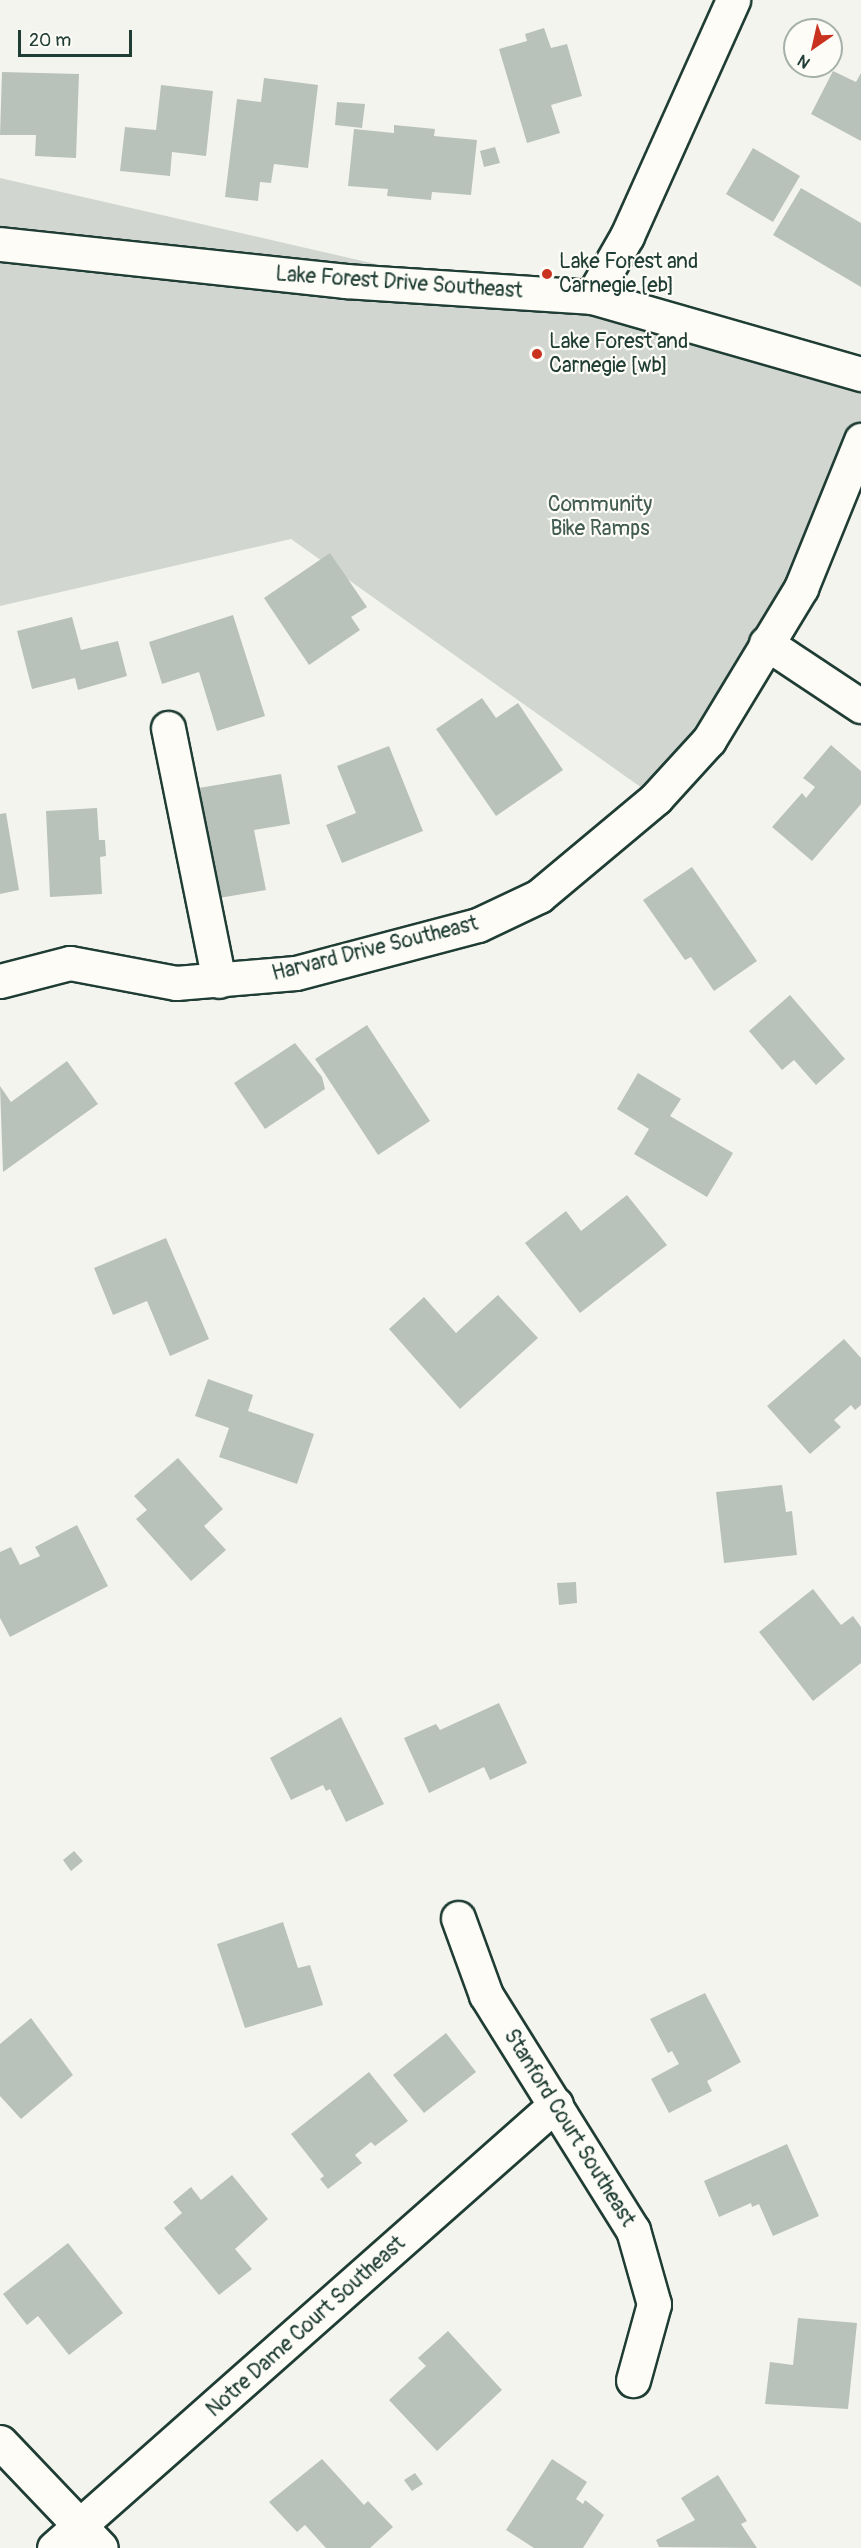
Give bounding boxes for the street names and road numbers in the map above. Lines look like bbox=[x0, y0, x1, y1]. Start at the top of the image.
street label: Lake Forest Drive Southeast bbox=[275, 262, 523, 304]
street label: Harvard Drive Southeast bbox=[269, 911, 481, 987]
street label: Stanford Court Southeast bbox=[498, 2025, 640, 2231]
street label: Notre Dame Court Southeast bbox=[202, 2231, 410, 2423]

